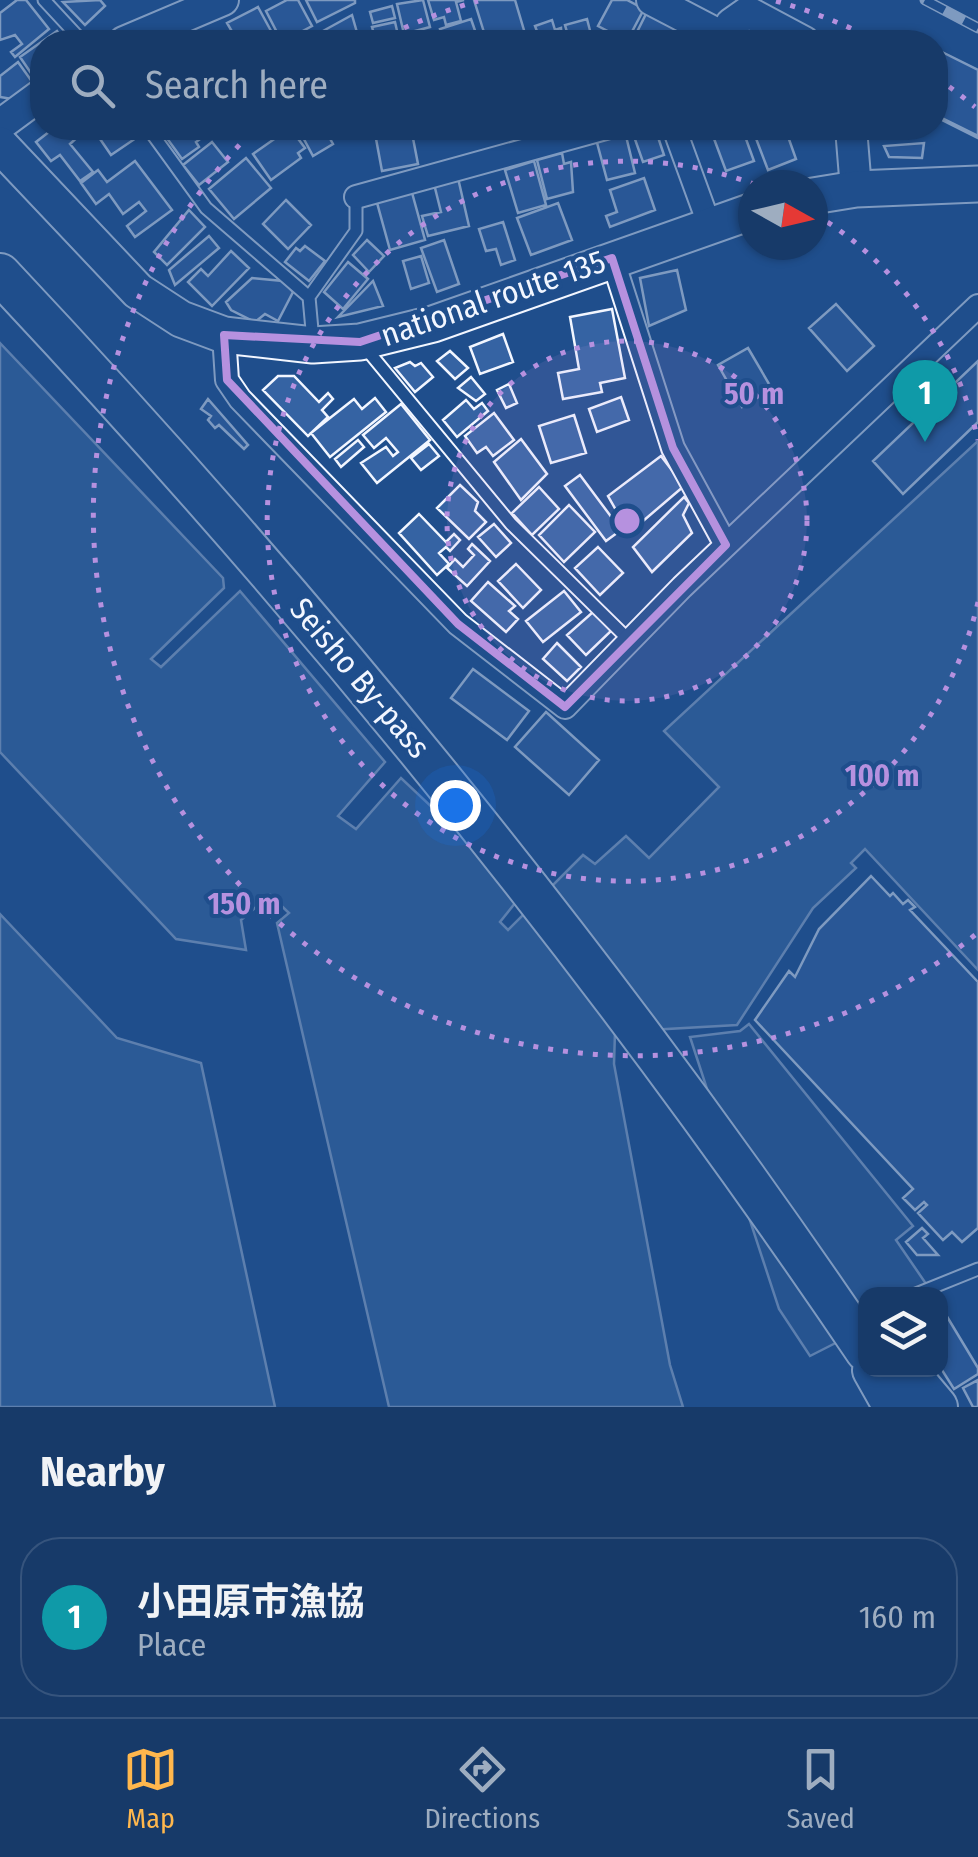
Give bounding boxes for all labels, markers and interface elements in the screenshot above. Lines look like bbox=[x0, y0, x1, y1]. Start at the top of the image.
search box bbox=[30, 30, 948, 140]
icon: search bbox=[65, 58, 120, 113]
text: Search here bbox=[145, 62, 328, 108]
north arrow bbox=[738, 170, 828, 260]
street label: national route 135 bbox=[376, 242, 610, 354]
pin: 1 bbox=[892, 360, 958, 442]
text: 50 m bbox=[724, 376, 784, 412]
centre of rings bbox=[609, 503, 645, 539]
street label: Seisho By-pass bbox=[282, 590, 438, 766]
text: 100 m bbox=[845, 758, 919, 794]
your location bbox=[430, 780, 481, 831]
text: 150 m bbox=[208, 886, 280, 922]
map controls bbox=[858, 1287, 948, 1377]
button: layers bbox=[858, 1287, 948, 1377]
text: Nearby bbox=[40, 1447, 165, 1497]
text: 小田原市漁協 bbox=[137, 1579, 365, 1625]
text: 1 bbox=[68, 1598, 81, 1636]
text: 160 m bbox=[859, 1598, 936, 1636]
text: Place bbox=[137, 1626, 206, 1664]
tab: Map bbox=[123, 1742, 178, 1835]
tab: Directions bbox=[424, 1742, 540, 1835]
tab: Saved bbox=[786, 1742, 855, 1835]

